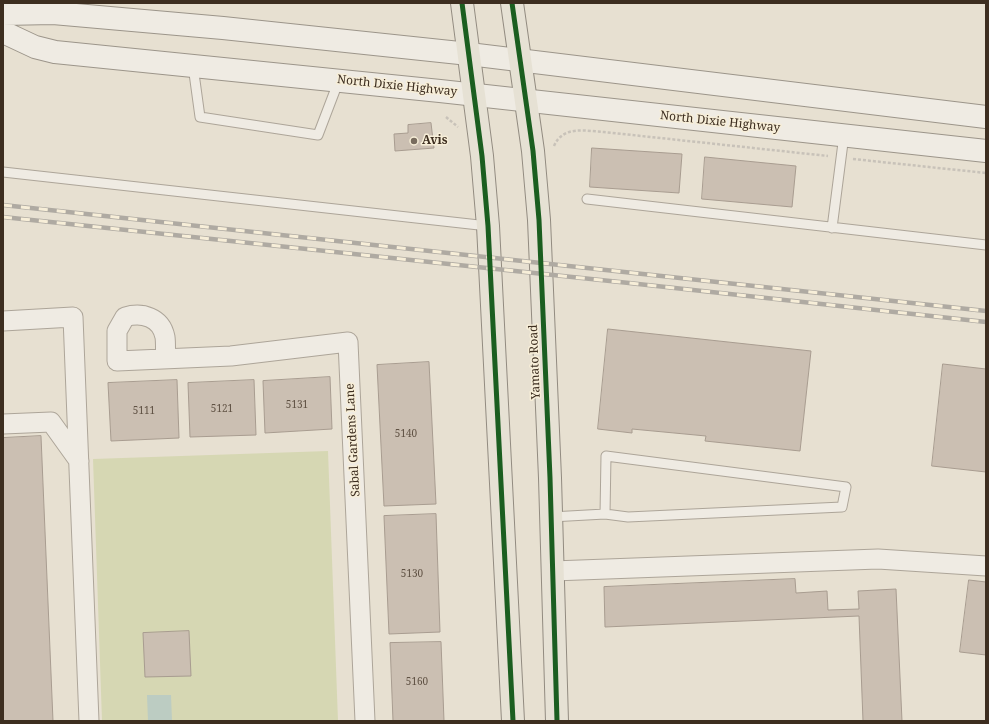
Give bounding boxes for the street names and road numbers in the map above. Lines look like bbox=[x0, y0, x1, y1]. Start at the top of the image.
street label: North Dixie Highway bbox=[336, 73, 458, 99]
street label: North Dixie Highway bbox=[659, 109, 781, 135]
street label: Yamato Road bbox=[526, 324, 544, 400]
street label: Sabal Gardens Lane bbox=[343, 383, 363, 497]

